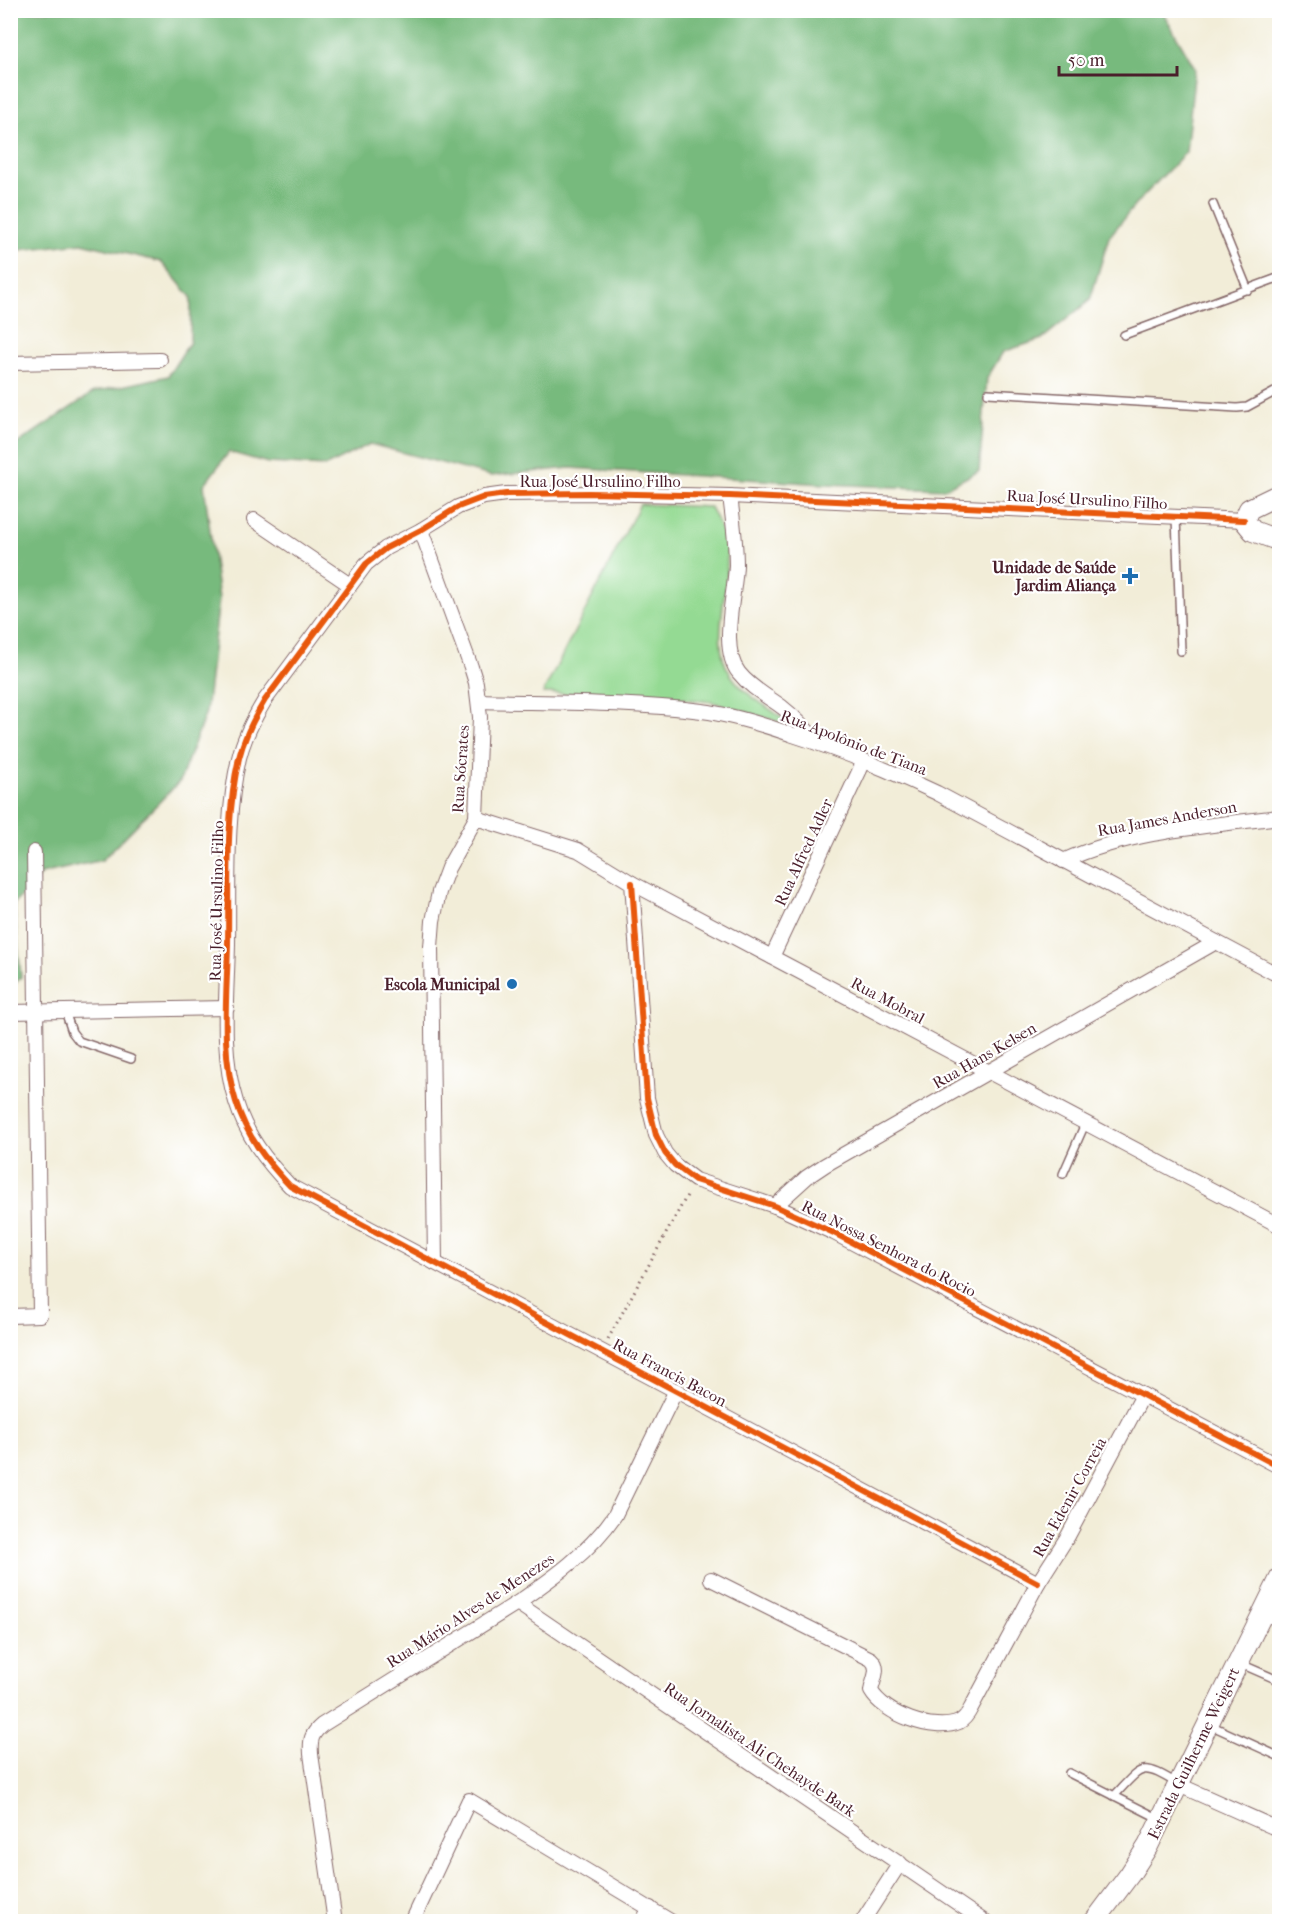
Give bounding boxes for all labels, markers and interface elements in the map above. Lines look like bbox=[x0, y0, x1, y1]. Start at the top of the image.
scale bar bbox=[1059, 39, 1178, 77]
text: 50 m bbox=[1068, 50, 1105, 71]
street label: Rua José Ursulino Filho bbox=[519, 472, 681, 491]
street label: Rua José Ursulino Filho bbox=[1006, 486, 1168, 513]
place label: Unidade de Saúde Jardim Aliança bbox=[991, 558, 1117, 596]
marker: Unidade de Saúde Jardim Aliança bbox=[1121, 567, 1139, 585]
street label: Rua Apolônio de Tiana bbox=[778, 706, 930, 779]
street label: Rua Sócrates bbox=[448, 724, 473, 814]
street label: Rua Alfred Adler bbox=[770, 795, 837, 909]
street label: Rua James Anderson bbox=[1096, 797, 1239, 840]
street label: Rua José Ursulino Filho bbox=[206, 820, 227, 982]
street label: Rua Mobral bbox=[848, 973, 928, 1028]
place label: Escola Municipal bbox=[384, 975, 501, 995]
marker: Escola Municipal bbox=[505, 977, 519, 991]
street label: Rua Hans Kelsen bbox=[929, 1018, 1040, 1093]
street label: Rua Nossa Senhora do Rocio bbox=[798, 1196, 979, 1301]
street label: Rua Francis Bacon bbox=[609, 1334, 731, 1411]
street label: Rua Edenir Correia bbox=[1029, 1433, 1111, 1561]
street label: Rua Mário Alves de Menezes bbox=[383, 1549, 558, 1672]
street label: Estrada Guilherme Weigert bbox=[1143, 1664, 1244, 1842]
street label: Rua Jornalista Ali Chehayde Bark bbox=[660, 1678, 860, 1821]

